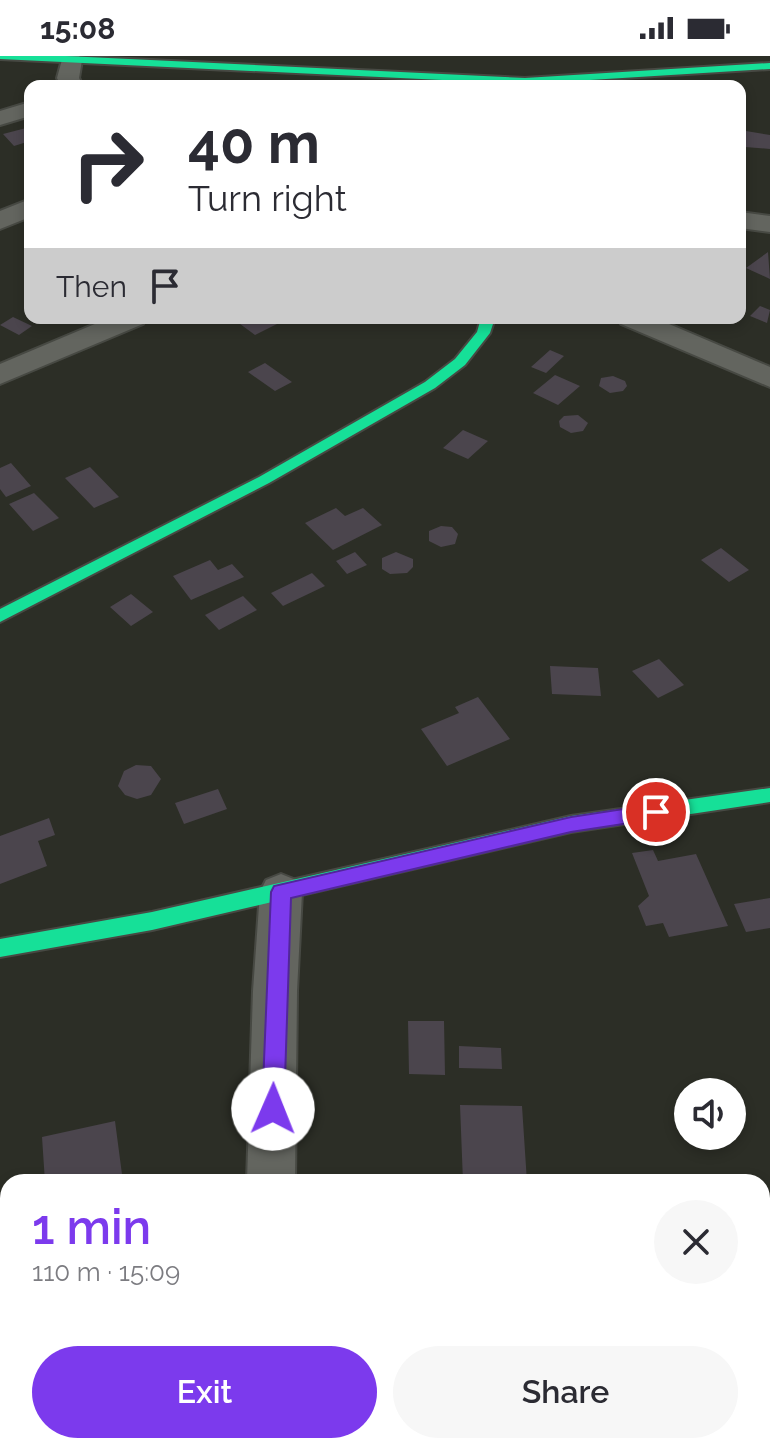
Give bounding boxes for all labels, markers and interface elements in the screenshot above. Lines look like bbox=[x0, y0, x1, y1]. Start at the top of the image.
text: 15:08 bbox=[40, 11, 115, 46]
text: 40 m bbox=[188, 110, 320, 176]
icon: right bbox=[56, 112, 160, 216]
text: Turn right bbox=[188, 177, 347, 219]
icon: arrive bbox=[143, 264, 187, 308]
text: Then bbox=[56, 269, 127, 304]
pin bbox=[622, 778, 690, 846]
icon: arrive bbox=[634, 790, 678, 834]
position arrow bbox=[231, 1067, 315, 1151]
map controls bbox=[674, 1078, 746, 1150]
button: sound bbox=[674, 1078, 746, 1150]
text: 1 min bbox=[32, 1199, 151, 1255]
button: close bbox=[654, 1200, 738, 1284]
text: 110 m · 15:09 bbox=[32, 1257, 180, 1287]
button: Exit bbox=[32, 1346, 377, 1438]
button: Share bbox=[393, 1346, 738, 1438]

